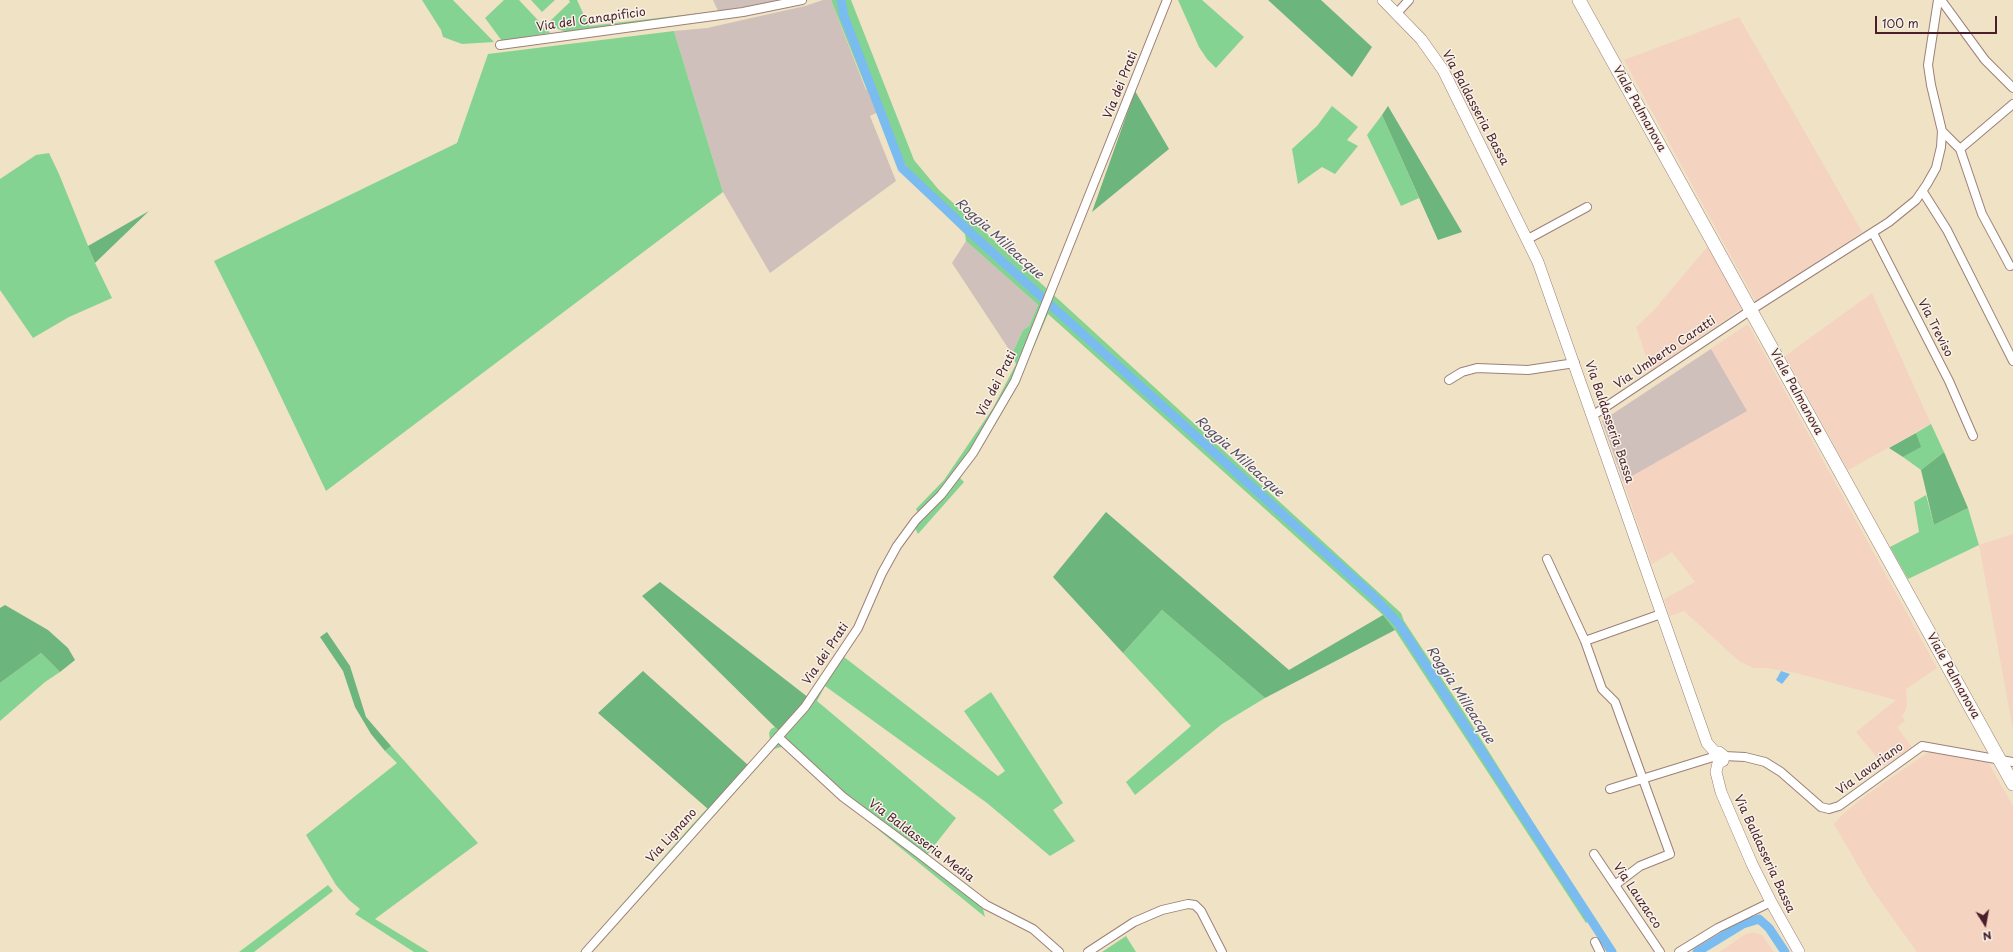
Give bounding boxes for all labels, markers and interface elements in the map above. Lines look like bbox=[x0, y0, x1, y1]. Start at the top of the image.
street label: Via del Canapificio bbox=[535, 5, 647, 35]
scale bar bbox=[1877, 8, 1999, 34]
text: 100 m bbox=[1882, 14, 1919, 32]
street label: Via Baldasseria Bassa bbox=[1439, 48, 1511, 168]
street label: Via dei Prati bbox=[1101, 49, 1141, 121]
street label: Viale Palmanova bbox=[1609, 63, 1669, 155]
water label: Roggia Milleacque bbox=[952, 195, 1046, 283]
street label: Via Treviso bbox=[1914, 297, 1956, 359]
street label: Via Umberto Caratti bbox=[1612, 314, 1718, 392]
street label: Viale Palmanova bbox=[1766, 346, 1826, 438]
street label: Via dei Prati bbox=[974, 349, 1020, 419]
street label: Via Baldasseria Bassa bbox=[1581, 359, 1637, 485]
water label: Roggia Milleacque bbox=[1192, 413, 1286, 501]
street label: Via dei Prati bbox=[800, 620, 852, 688]
street label: Viale Palmanova bbox=[1923, 630, 1983, 722]
water label: Roggia Milleacque bbox=[1423, 643, 1497, 747]
street label: Via Lavariano bbox=[1834, 740, 1906, 798]
street label: Via Baldasseria Bassa bbox=[1730, 793, 1798, 915]
street label: Via Baldasseria Media bbox=[865, 797, 977, 885]
street label: Via Lignano bbox=[644, 806, 700, 866]
street label: Via Lauzacco bbox=[1610, 860, 1664, 932]
north arrow bbox=[1965, 904, 2005, 944]
text: N bbox=[1981, 927, 1993, 945]

